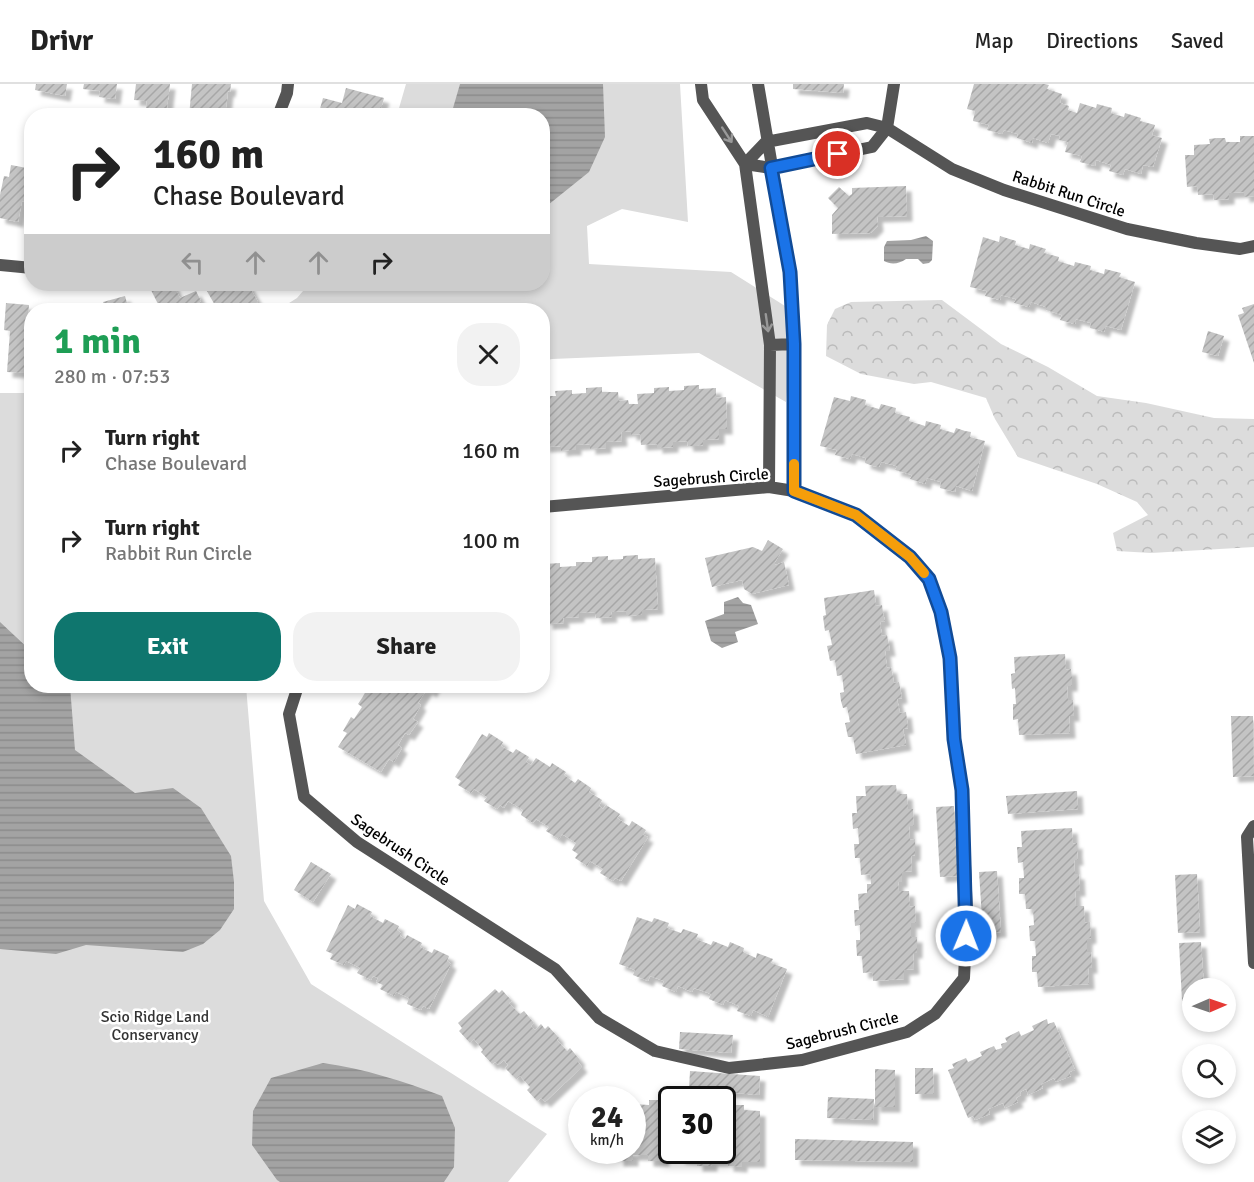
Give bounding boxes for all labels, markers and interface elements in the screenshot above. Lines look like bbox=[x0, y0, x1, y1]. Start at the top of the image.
text: Drivr bbox=[30, 24, 93, 58]
text: Map bbox=[975, 28, 1013, 54]
text: Directions bbox=[1046, 28, 1138, 54]
text: Saved bbox=[1171, 28, 1224, 54]
one-way arrow bbox=[720, 127, 733, 144]
pin bbox=[812, 128, 863, 179]
text: 160 m bbox=[153, 129, 264, 180]
icon: right bbox=[54, 132, 132, 210]
icon: arrive bbox=[821, 137, 854, 170]
street label: Rabbit Run Circle bbox=[1010, 166, 1128, 222]
text: Chase Boulevard bbox=[153, 180, 345, 213]
icon: left bbox=[176, 246, 209, 279]
icon: ahead bbox=[239, 246, 272, 279]
icon: ahead bbox=[302, 246, 335, 279]
icon: right bbox=[365, 246, 398, 279]
one-way arrow bbox=[761, 313, 772, 333]
text: 1 min bbox=[54, 319, 141, 364]
button: close bbox=[457, 323, 520, 386]
text: 280 m · 07:53 bbox=[54, 364, 170, 389]
text: Turn right bbox=[105, 424, 200, 451]
icon: right bbox=[54, 434, 87, 467]
text: 160 m bbox=[462, 437, 520, 464]
text: Chase Boulevard bbox=[105, 451, 247, 476]
street label: Sagebrush Circle bbox=[653, 464, 769, 492]
text: Turn right bbox=[105, 514, 200, 541]
icon: right bbox=[54, 524, 87, 557]
text: 100 m bbox=[462, 527, 520, 554]
text: Rabbit Run Circle bbox=[105, 541, 252, 566]
button: Exit bbox=[54, 612, 281, 681]
button: Share bbox=[293, 612, 520, 681]
street label: Sagebrush Circle bbox=[347, 809, 454, 890]
position arrow bbox=[934, 904, 998, 968]
north arrow bbox=[1182, 978, 1236, 1032]
map controls bbox=[1182, 978, 1236, 1164]
park label: Scio Ridge Land Conservancy bbox=[101, 1007, 209, 1045]
street label: Sagebrush Circle bbox=[784, 1007, 901, 1055]
button: search bbox=[1182, 1044, 1236, 1098]
speed limit sign: 30 bbox=[658, 1086, 736, 1164]
text: 24 bbox=[591, 1099, 623, 1136]
button: layers bbox=[1182, 1110, 1236, 1164]
text: km/h bbox=[590, 1131, 624, 1149]

